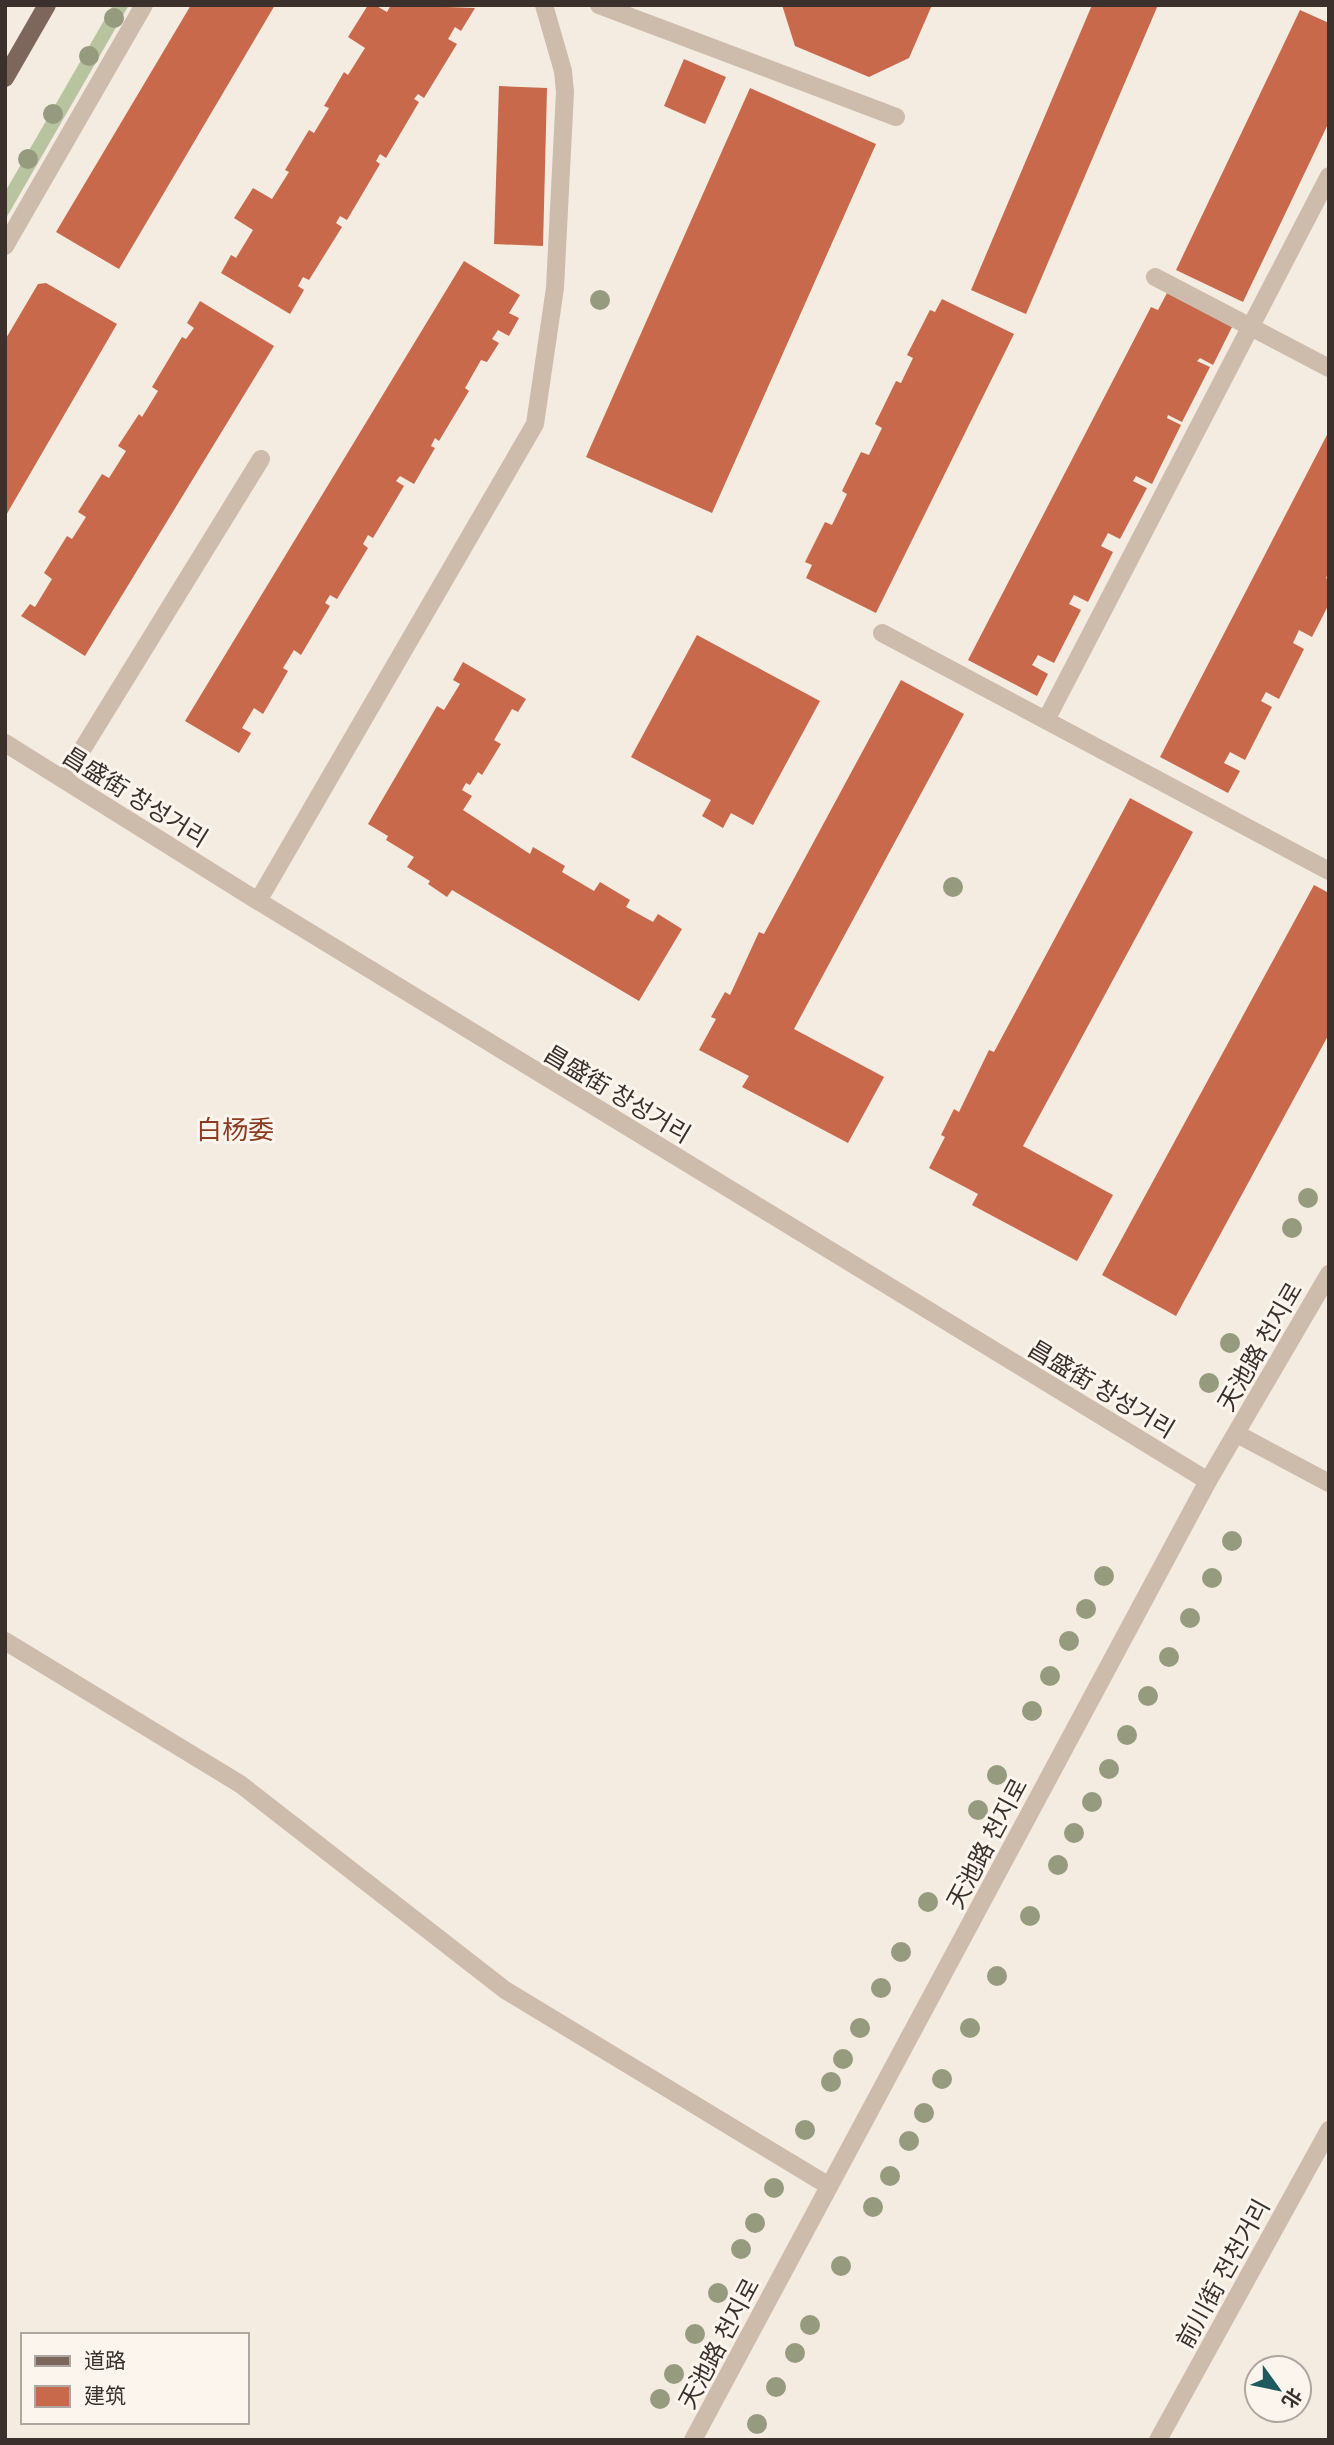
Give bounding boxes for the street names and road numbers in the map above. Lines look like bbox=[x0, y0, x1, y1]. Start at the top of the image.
street label: 昌盛街 창성거리 bbox=[58, 740, 214, 852]
street label: 昌盛街 창성거리 bbox=[540, 1038, 696, 1148]
street label: 天池路 천지로 bbox=[1211, 1277, 1307, 1415]
street label: 昌盛街 창성거리 bbox=[1024, 1333, 1180, 1443]
street label: 天池路 천지로 bbox=[939, 1773, 1033, 1913]
street label: 前川街 전천거리 bbox=[1169, 2194, 1275, 2352]
street label: 天池路 천지로 bbox=[671, 2273, 765, 2413]

